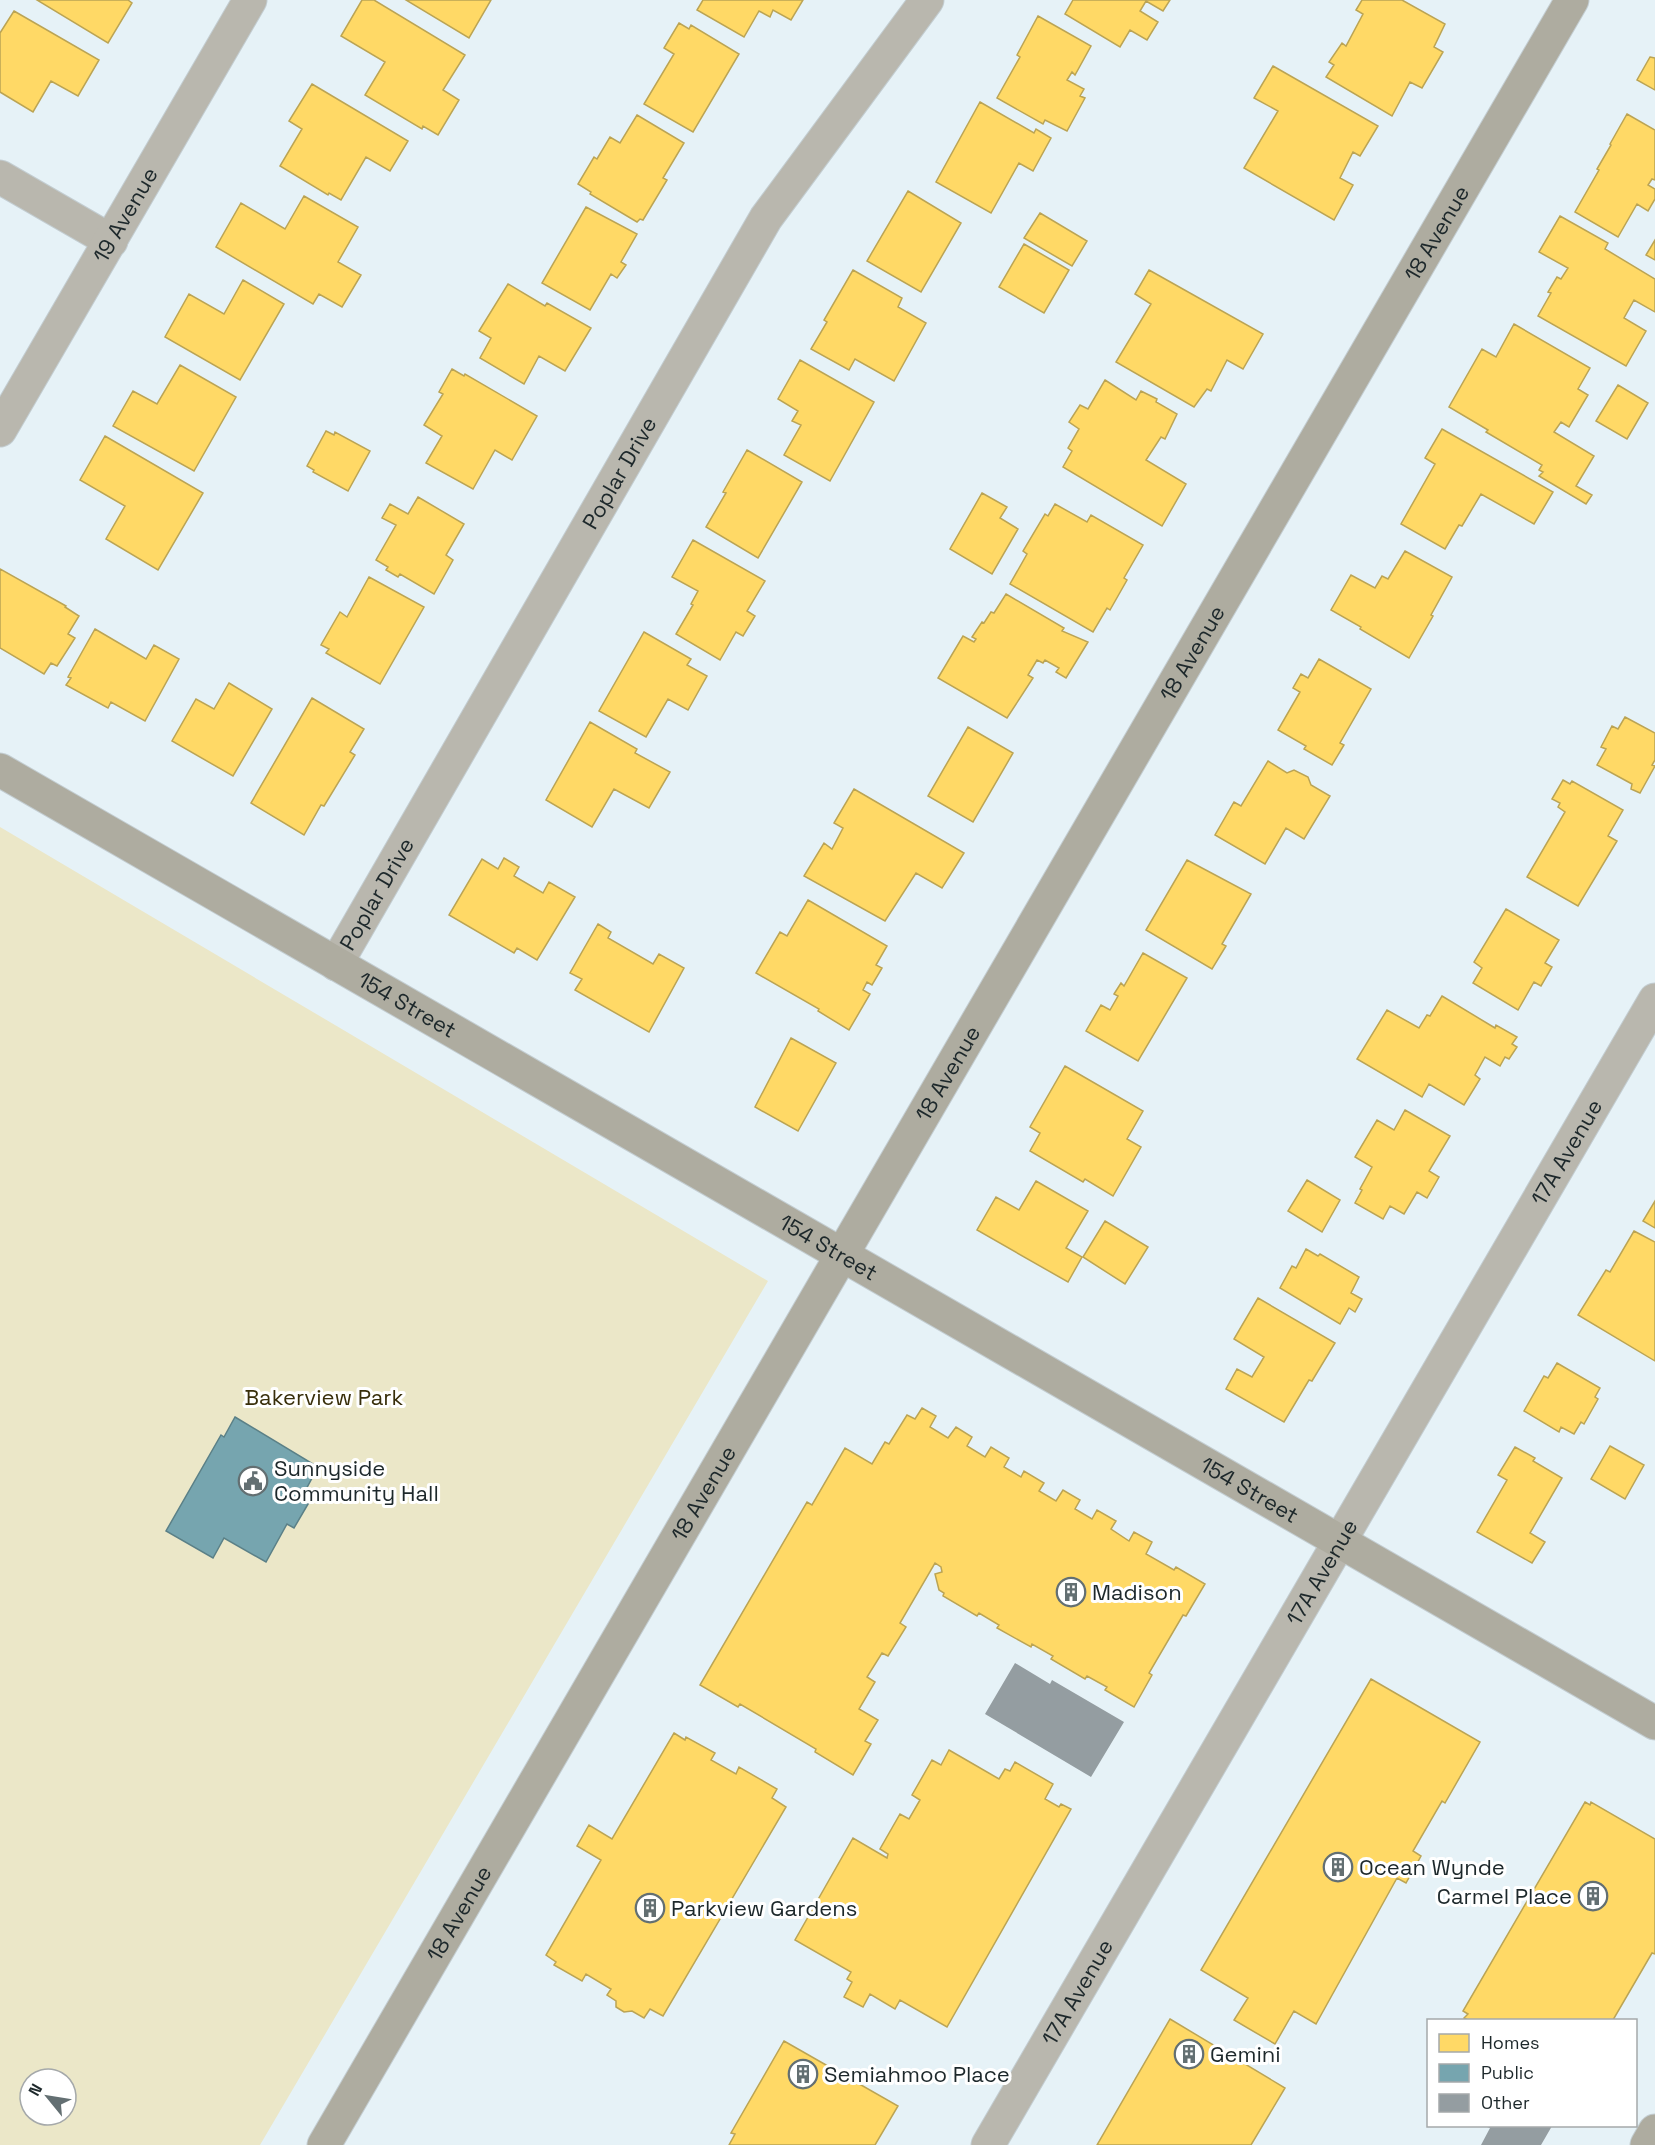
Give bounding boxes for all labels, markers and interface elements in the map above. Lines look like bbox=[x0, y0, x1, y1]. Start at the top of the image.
street label: 19 Avenue bbox=[86, 162, 164, 267]
street label: 18 Avenue bbox=[1398, 180, 1475, 286]
street label: Poplar Drive bbox=[576, 411, 663, 534]
street label: 18 Avenue bbox=[1153, 600, 1231, 706]
street label: Poplar Drive bbox=[333, 833, 420, 955]
street label: 154 Street bbox=[353, 965, 462, 1044]
street label: 18 Avenue bbox=[909, 1020, 986, 1126]
street label: 17A Avenue bbox=[1524, 1094, 1608, 1210]
street label: 154 Street bbox=[774, 1208, 883, 1286]
park label: Bakerview Park bbox=[245, 1383, 404, 1411]
street label: 18 Avenue bbox=[664, 1440, 742, 1546]
street label: 154 Street bbox=[1195, 1450, 1304, 1529]
place label: Sunnyside Community Hall bbox=[274, 1454, 439, 1507]
public building icon: Sunnyside Community Hall bbox=[237, 1465, 269, 1497]
street label: 17A Avenue bbox=[1280, 1514, 1364, 1630]
building icon: Madison bbox=[1055, 1576, 1087, 1608]
place label: Madison bbox=[1092, 1578, 1182, 1606]
building icon: Ocean Wynde bbox=[1322, 1851, 1354, 1883]
place label: Ocean Wynde bbox=[1359, 1853, 1505, 1881]
street label: 18 Avenue bbox=[420, 1860, 498, 1966]
building icon: Carmel Place bbox=[1577, 1880, 1609, 1912]
place label: Carmel Place bbox=[1437, 1882, 1572, 1910]
building icon: Parkview Gardens bbox=[634, 1892, 666, 1924]
place label: Parkview Gardens bbox=[671, 1894, 857, 1922]
street label: 17A Avenue bbox=[1035, 1934, 1119, 2050]
legend bbox=[1427, 2019, 1637, 2127]
text: Homes bbox=[1481, 2031, 1540, 2054]
building icon: Gemini bbox=[1173, 2038, 1205, 2070]
place label: Gemini bbox=[1210, 2040, 1281, 2068]
building icon: Semiahmoo Place bbox=[787, 2058, 819, 2090]
place label: Semiahmoo Place bbox=[824, 2060, 1010, 2088]
text: Public bbox=[1481, 2061, 1534, 2084]
north arrow bbox=[18, 2067, 78, 2127]
text: N bbox=[24, 2080, 47, 2100]
text: Other bbox=[1481, 2091, 1530, 2114]

